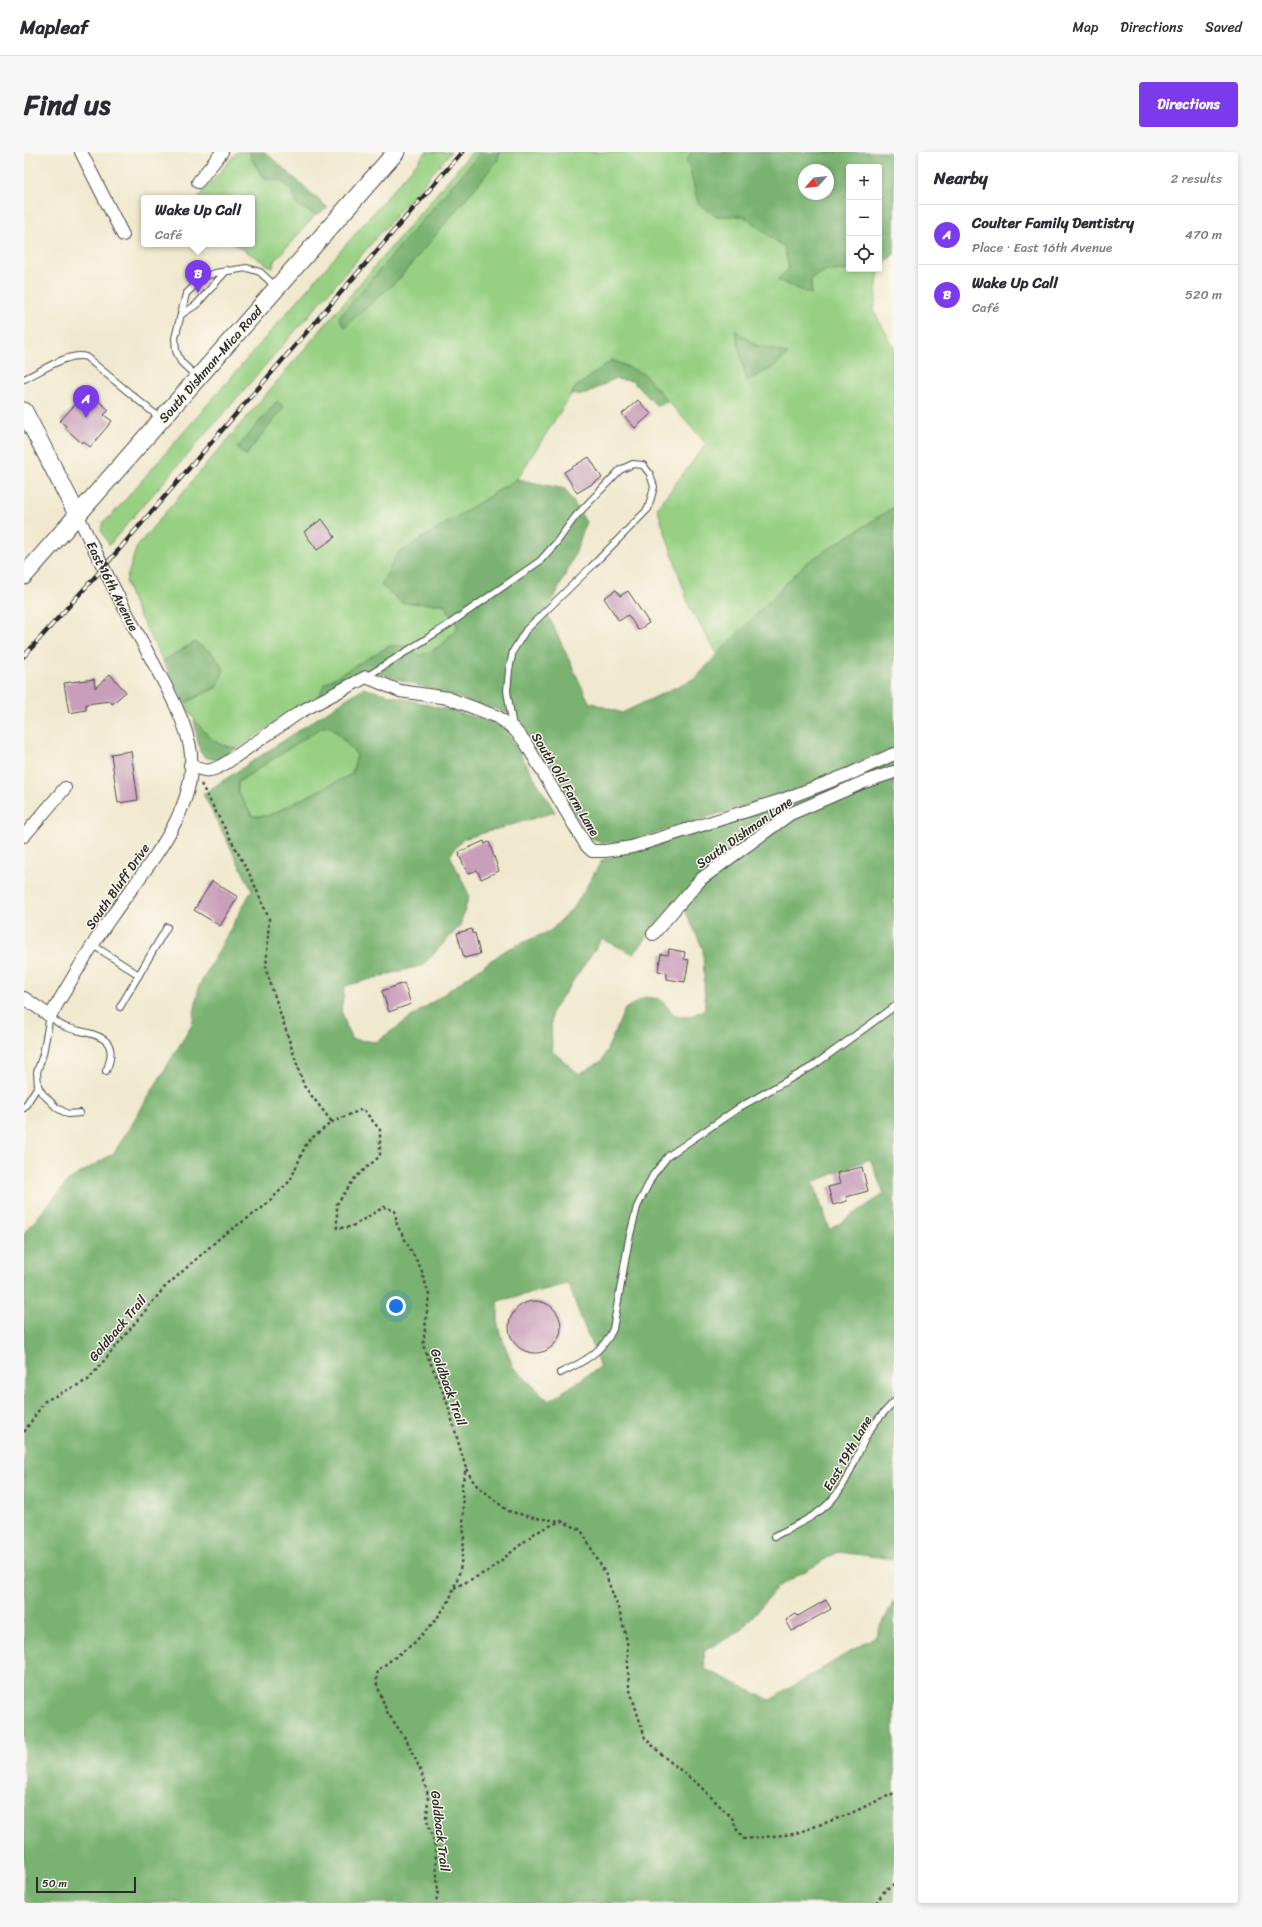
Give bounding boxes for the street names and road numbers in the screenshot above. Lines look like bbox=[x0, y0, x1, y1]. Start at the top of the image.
street label: South Dishman-Mica Road bbox=[153, 300, 269, 428]
street label: East 16th Avenue bbox=[80, 537, 145, 635]
street label: South Old Farm Lane bbox=[525, 728, 606, 841]
street label: South Dishman Lane bbox=[691, 790, 798, 874]
street label: South Bluff Drive bbox=[79, 838, 156, 934]
street label: Goldback Trail bbox=[83, 1290, 152, 1367]
street label: Goldback Trail bbox=[424, 1345, 473, 1429]
street label: East 19th Lane bbox=[816, 1411, 879, 1495]
street label: Goldback Trail bbox=[424, 1789, 457, 1873]

